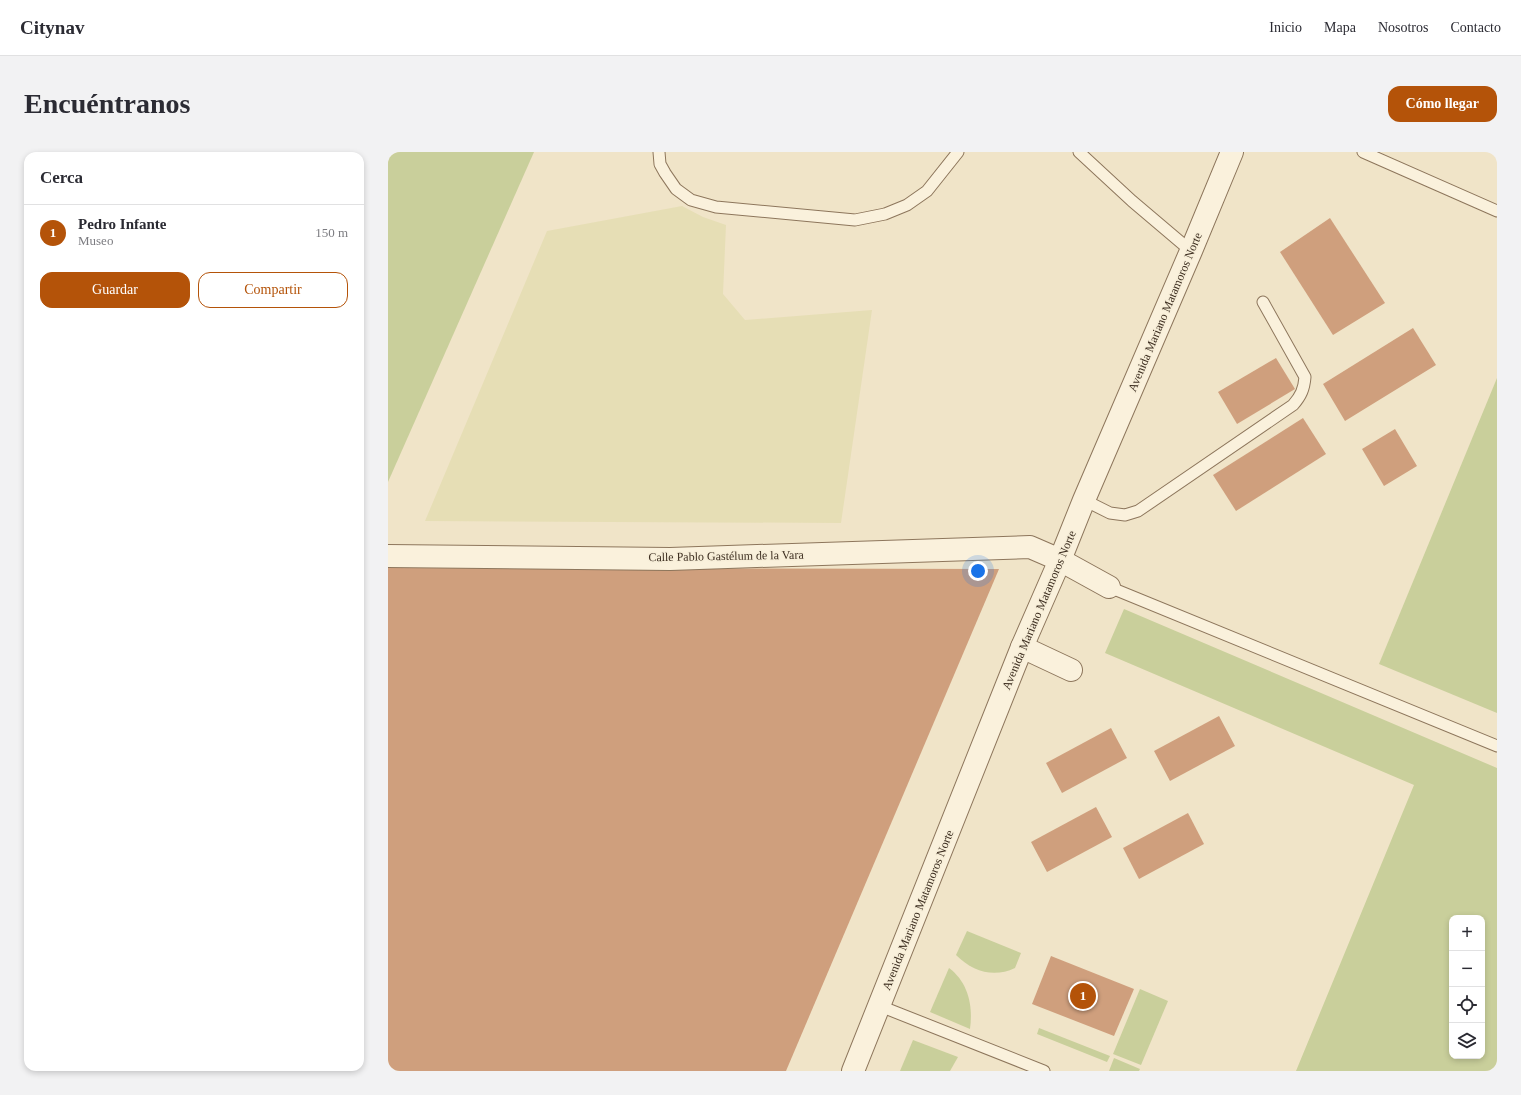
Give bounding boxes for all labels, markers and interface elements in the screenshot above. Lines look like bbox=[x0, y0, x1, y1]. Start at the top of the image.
text: Citynav bbox=[20, 17, 84, 38]
text: Inicio bbox=[1269, 20, 1302, 35]
text: Mapa bbox=[1324, 20, 1356, 35]
text: Nosotros bbox=[1378, 20, 1428, 35]
text: Contacto bbox=[1450, 20, 1501, 35]
button: Cómo llegar bbox=[1388, 86, 1497, 122]
text: Encuéntranos bbox=[24, 88, 190, 119]
text: Cerca bbox=[40, 168, 83, 187]
text: Pedro Infante bbox=[78, 216, 166, 232]
text: 1 bbox=[50, 225, 56, 240]
text: 150 m bbox=[315, 225, 348, 240]
street label: Avenida Mariano Matamoros Norte bbox=[1125, 230, 1205, 394]
text: Museo bbox=[78, 233, 113, 248]
button: Guardar bbox=[40, 272, 190, 308]
button: Compartir bbox=[198, 272, 348, 308]
street label: Avenida Mariano Matamoros Norte bbox=[999, 528, 1079, 692]
street label: Calle Pablo Gastélum de la Vara bbox=[648, 548, 804, 564]
your location bbox=[968, 561, 988, 581]
street label: Avenida Mariano Matamoros Norte bbox=[879, 828, 957, 992]
map controls bbox=[1449, 915, 1485, 1059]
button: + bbox=[1449, 915, 1485, 951]
button: − bbox=[1449, 951, 1485, 987]
pin: 1 bbox=[1070, 981, 1096, 1011]
button: locate bbox=[1449, 987, 1485, 1023]
button: layers bbox=[1449, 1023, 1485, 1059]

